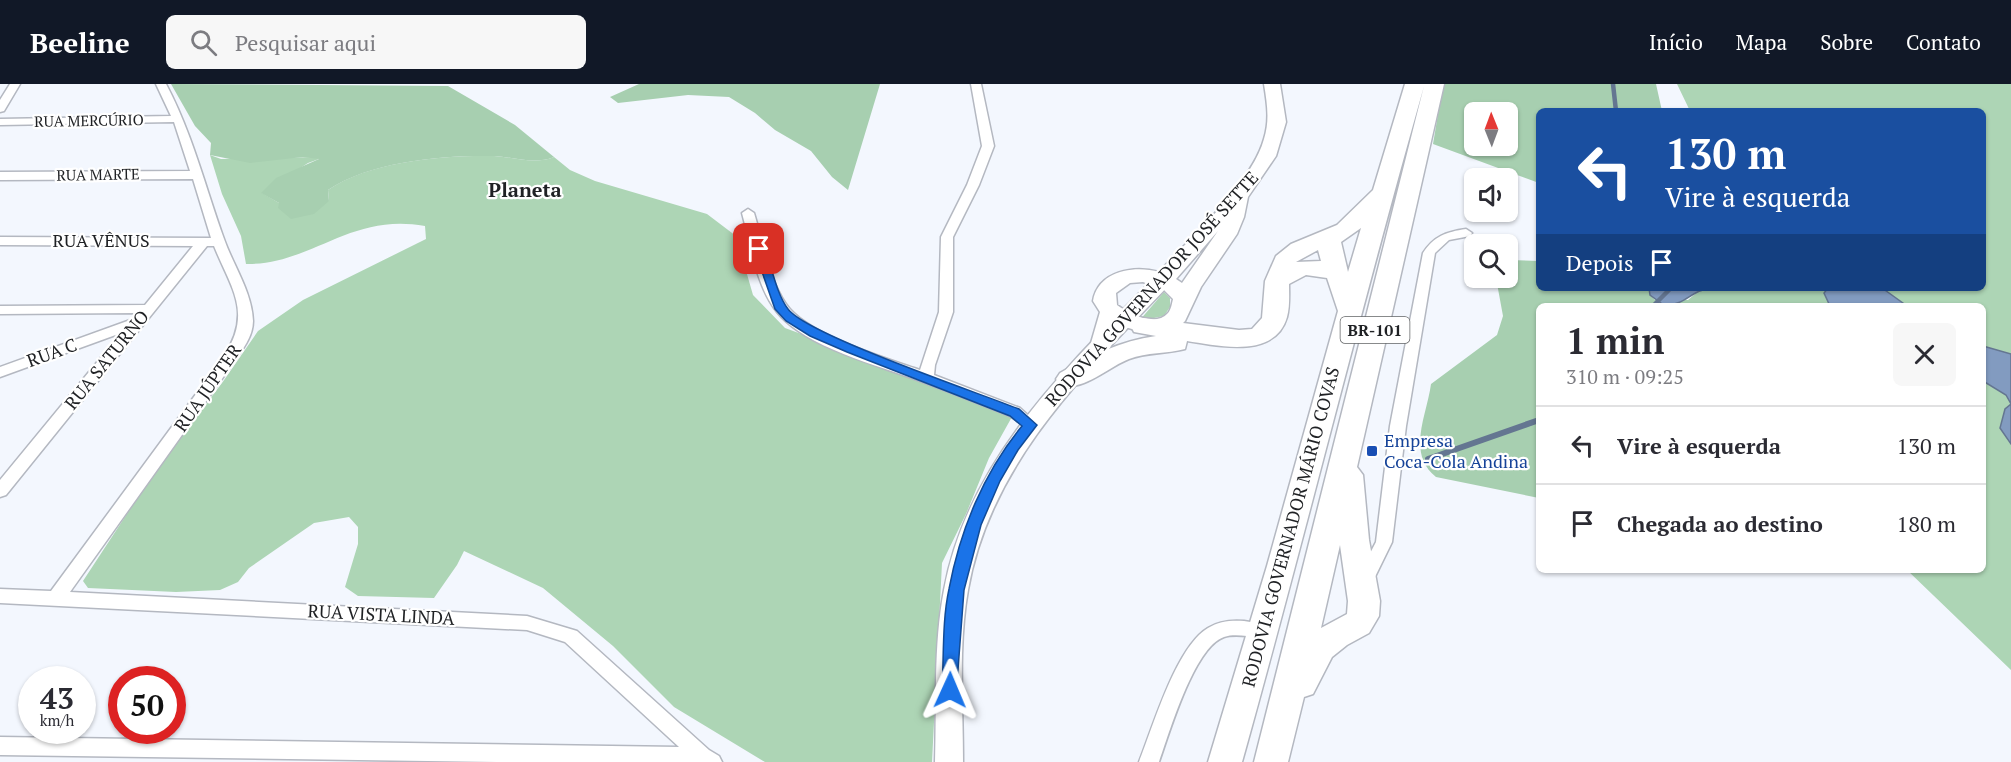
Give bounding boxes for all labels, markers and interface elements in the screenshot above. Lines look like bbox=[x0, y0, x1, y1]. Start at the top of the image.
search box bbox=[166, 15, 586, 69]
text: Beeline bbox=[30, 24, 130, 61]
icon: search bbox=[187, 26, 220, 59]
text: Pesquisar aqui bbox=[235, 28, 376, 57]
text: Início bbox=[1649, 28, 1703, 56]
text: Mapa bbox=[1736, 28, 1787, 56]
text: Sobre bbox=[1820, 28, 1873, 56]
text: Contato bbox=[1906, 28, 1981, 56]
north arrow bbox=[1464, 102, 1518, 156]
map controls bbox=[1464, 102, 1518, 288]
street label: RUA MERCÚRIO bbox=[34, 109, 144, 131]
text: 130 m bbox=[1665, 125, 1786, 181]
icon: left bbox=[1566, 132, 1644, 210]
street label: RUA MARTE bbox=[56, 163, 140, 185]
street label: RODOVIA GOVERNADOR JOSÉ SETTE bbox=[1039, 166, 1263, 411]
button: sound bbox=[1464, 168, 1518, 222]
district label: Planeta bbox=[488, 176, 562, 203]
text: Vire à esquerda bbox=[1665, 179, 1850, 215]
pin bbox=[733, 223, 784, 274]
street label: RUA VÊNUS bbox=[52, 228, 150, 252]
icon: arrive bbox=[742, 232, 775, 265]
button: search bbox=[1464, 234, 1518, 288]
icon: arrive bbox=[1645, 246, 1678, 279]
text: Depois bbox=[1566, 248, 1633, 277]
street label: RUA SATURNO bbox=[59, 305, 154, 414]
road number: BR-101 bbox=[1340, 317, 1410, 343]
text: 1 min bbox=[1566, 317, 1664, 364]
button: close bbox=[1893, 323, 1956, 386]
street label: RUA C bbox=[23, 332, 80, 372]
street label: RUA JÚPTER bbox=[168, 338, 247, 436]
text: 310 m · 09:25 bbox=[1566, 363, 1684, 390]
street label: RODOVIA GOVERNADOR MÁRIO COVAS bbox=[1236, 364, 1344, 690]
place label: Empresa Coca-Cola Andina bbox=[1384, 428, 1528, 473]
icon: left bbox=[1566, 429, 1599, 462]
text: Vire à esquerda bbox=[1617, 431, 1781, 460]
text: 130 m bbox=[1896, 431, 1956, 460]
marker: Empresa Coca-Cola Andina bbox=[1365, 444, 1379, 458]
icon: arrive bbox=[1566, 507, 1599, 540]
text: Chegada ao destino bbox=[1617, 509, 1823, 538]
text: 180 m bbox=[1896, 509, 1956, 538]
street label: RUA VISTA LINDA bbox=[307, 598, 456, 630]
position arrow bbox=[918, 658, 982, 722]
speed limit sign: 50 bbox=[108, 666, 186, 744]
text: 43 bbox=[40, 678, 74, 718]
text: km/h bbox=[40, 710, 74, 730]

